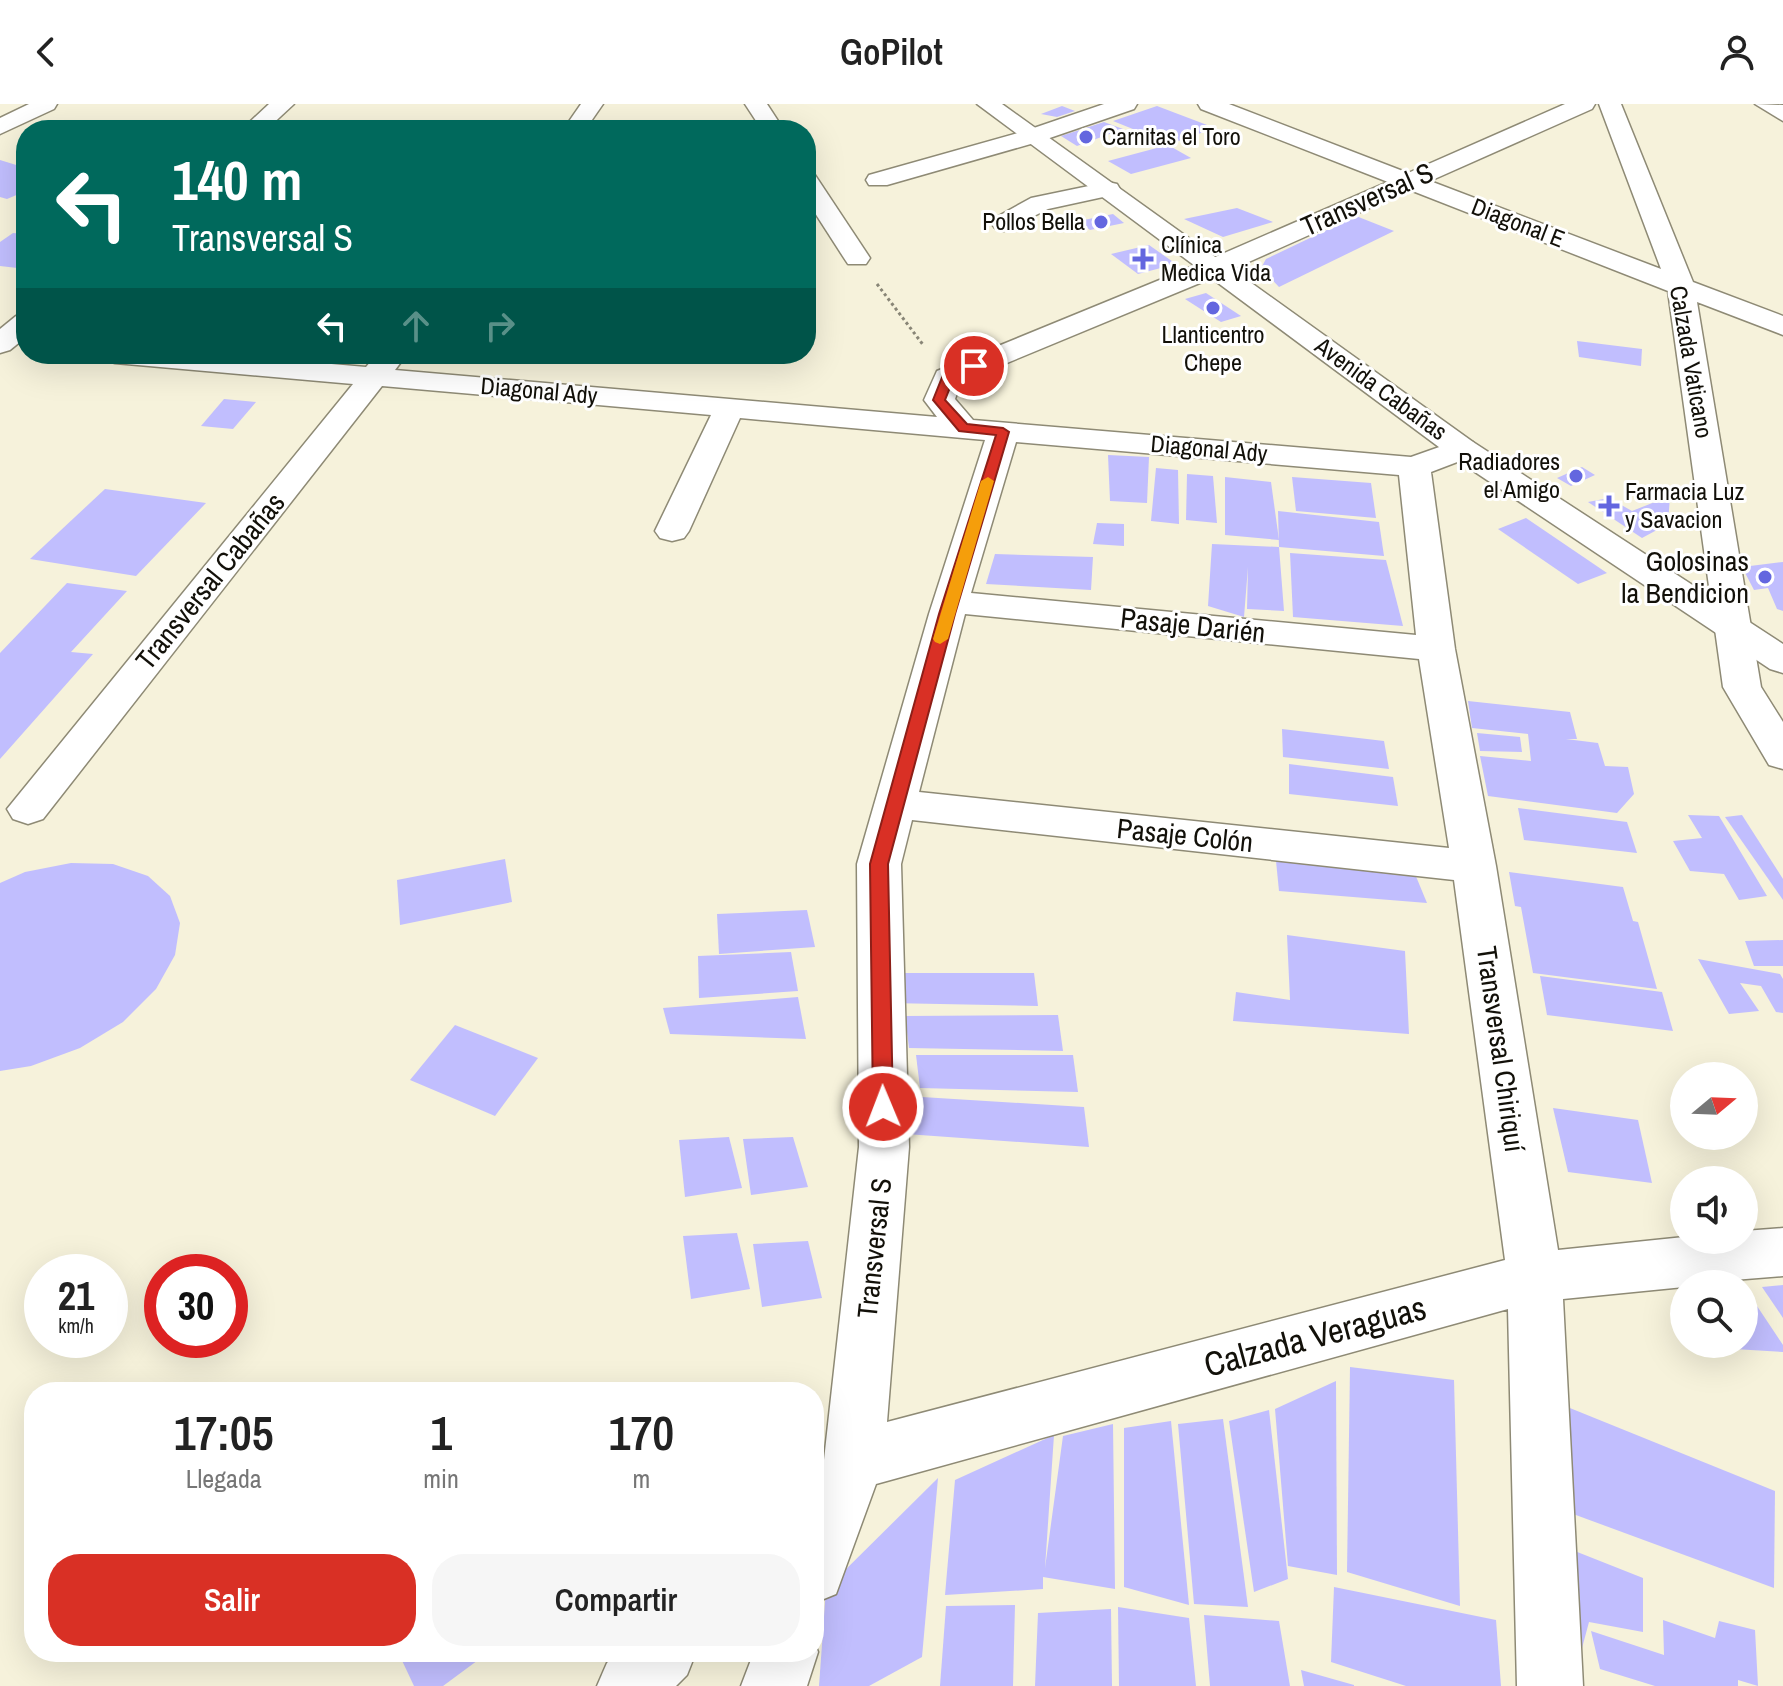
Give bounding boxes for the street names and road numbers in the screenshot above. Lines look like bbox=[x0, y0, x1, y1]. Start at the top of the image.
street label: Transversal S bbox=[1295, 153, 1439, 245]
street label: Diagonal E bbox=[1467, 190, 1570, 254]
street label: Calzada Vaticano bbox=[1663, 283, 1721, 440]
street label: Avenida Cabañas bbox=[1308, 329, 1454, 447]
street label: Diagonal Ady bbox=[479, 369, 599, 411]
street label: Diagonal Ady bbox=[1149, 427, 1269, 469]
street label: Transversal Cabañas bbox=[127, 485, 293, 677]
street label: Pasaje Darién bbox=[1119, 598, 1267, 652]
street label: Pasaje Colón bbox=[1115, 809, 1255, 861]
street label: Transversal Chiriquí bbox=[1468, 944, 1534, 1155]
street label: Transversal S bbox=[848, 1176, 900, 1320]
street label: Calzada Veraguas bbox=[1199, 1284, 1431, 1388]

